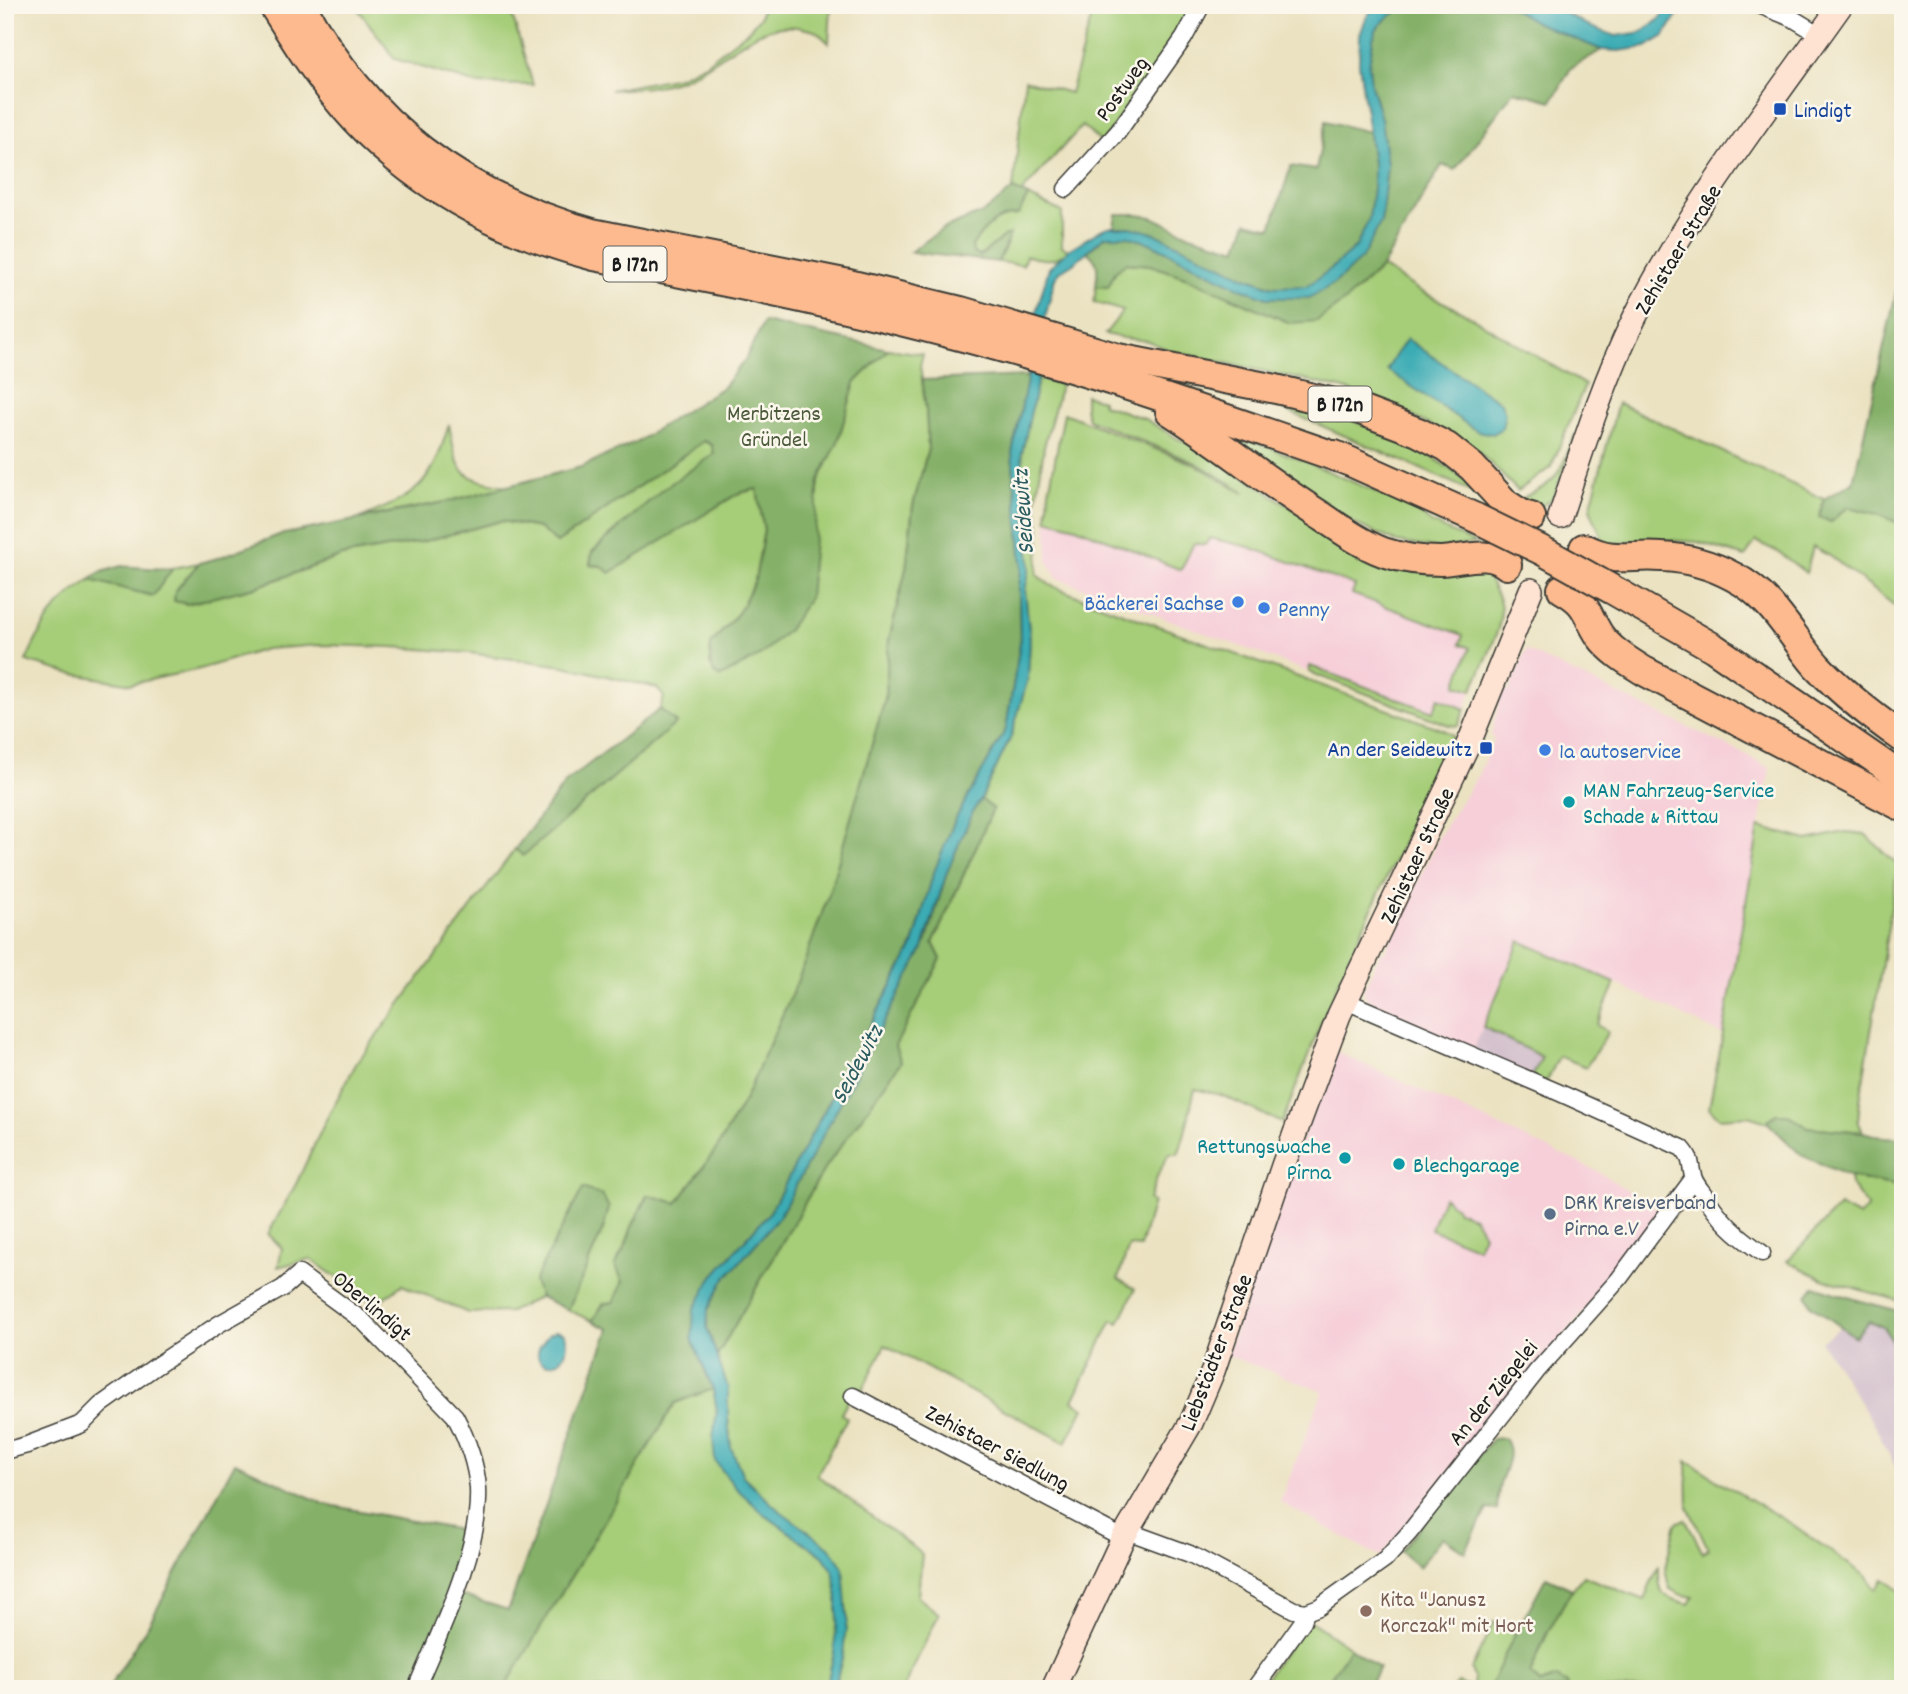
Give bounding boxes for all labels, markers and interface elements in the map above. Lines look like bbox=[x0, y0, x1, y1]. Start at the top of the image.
street label: Postweg bbox=[1089, 50, 1159, 130]
place label: Lindigt bbox=[1794, 96, 1852, 129]
marker: Lindigt bbox=[1772, 101, 1788, 117]
street label: Zehistaer Straße bbox=[1628, 179, 1732, 322]
road number: B 172n bbox=[604, 246, 666, 282]
road number: B 172n bbox=[1308, 386, 1372, 422]
park label: Merbitzens Gründel bbox=[727, 399, 821, 458]
water label: Seidewitz bbox=[1005, 467, 1045, 555]
place label: Bäckerei Sachse bbox=[1084, 589, 1224, 622]
marker: Bäckerei Sachse bbox=[1230, 594, 1246, 610]
place label: Penny bbox=[1278, 595, 1330, 628]
marker: Penny bbox=[1256, 600, 1272, 616]
place label: An der Seidewitz bbox=[1327, 735, 1472, 768]
place label: 1a autoservice bbox=[1559, 737, 1681, 770]
marker: An der Seidewitz bbox=[1478, 740, 1494, 756]
marker: 1a autoservice bbox=[1537, 742, 1553, 758]
place label: MAN Fahrzeug-Service Schade & Rittau bbox=[1583, 776, 1774, 835]
street label: Zehistaer Straße bbox=[1373, 783, 1465, 930]
marker: MAN Fahrzeug-Service Schade & Rittau bbox=[1561, 794, 1577, 810]
water label: Seidewitz bbox=[824, 1019, 894, 1111]
place label: Rettungswache Pirna bbox=[1197, 1132, 1332, 1191]
marker: Rettungswache Pirna bbox=[1337, 1150, 1353, 1166]
place label: Blechgarage bbox=[1413, 1151, 1520, 1184]
marker: Blechgarage bbox=[1391, 1156, 1407, 1172]
place label: DRK Kreisverband Pirna e.V bbox=[1564, 1188, 1717, 1247]
marker: DRK Kreisverband Pirna e.V bbox=[1542, 1206, 1558, 1222]
street label: Oberlindigt bbox=[323, 1264, 418, 1351]
street label: Liebstädter Straße bbox=[1173, 1270, 1263, 1436]
street label: An der Ziegelei bbox=[1442, 1334, 1548, 1454]
street label: Zehistaer Siedlung bbox=[918, 1398, 1074, 1502]
place label: Kita "Janusz Korczak" mit Hort bbox=[1380, 1585, 1534, 1644]
marker: Kita "Janusz Korczak" mit Hort bbox=[1358, 1603, 1374, 1619]

